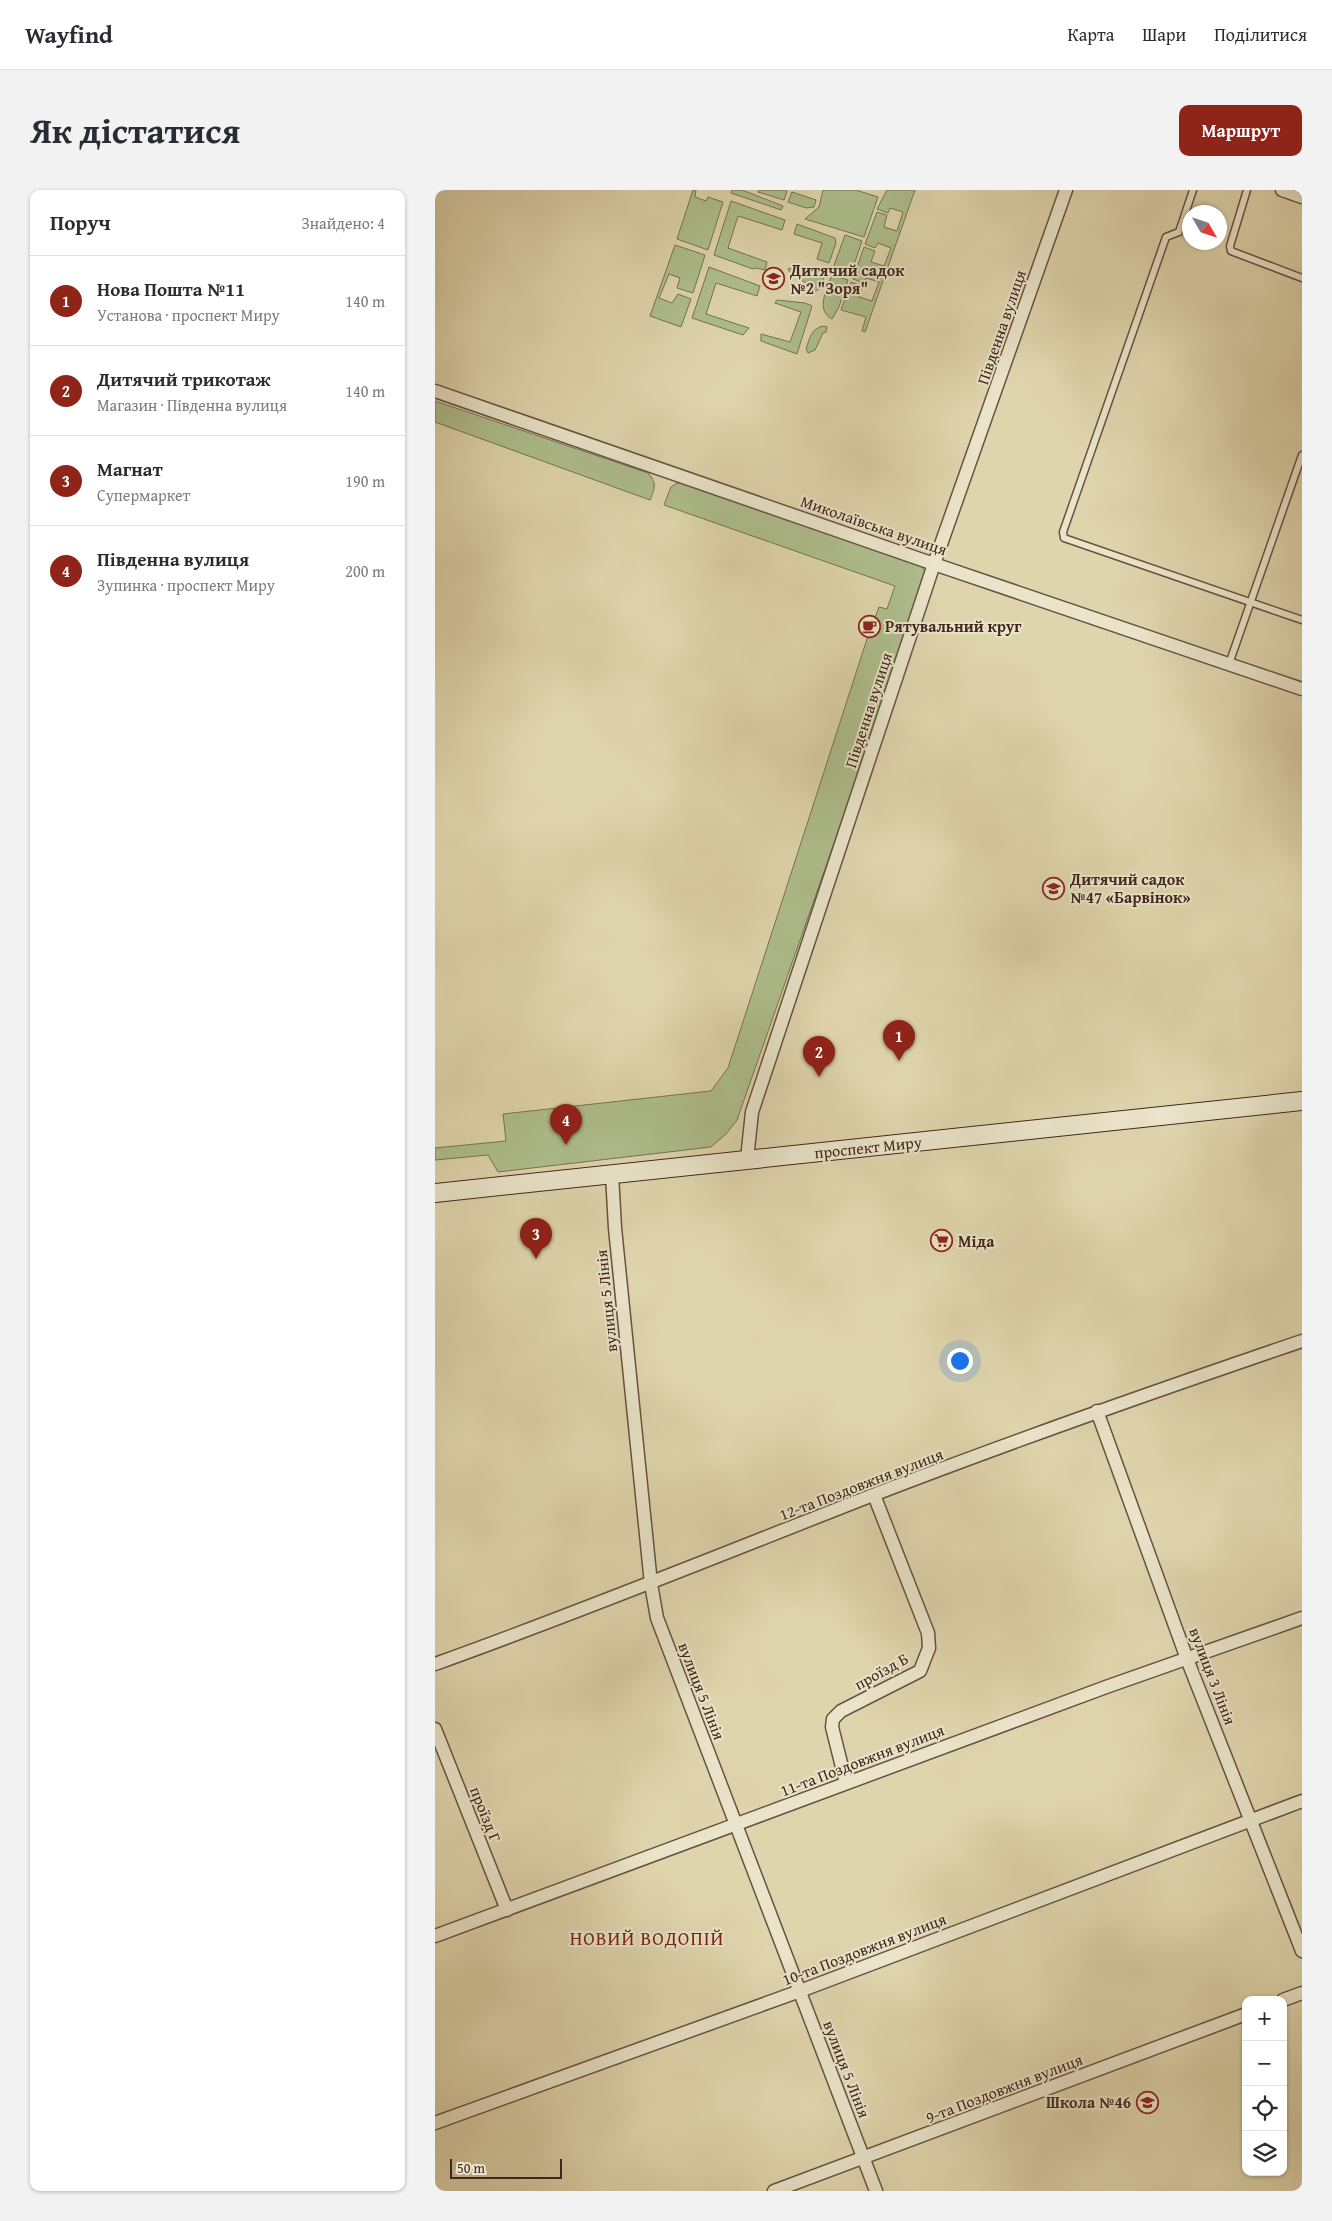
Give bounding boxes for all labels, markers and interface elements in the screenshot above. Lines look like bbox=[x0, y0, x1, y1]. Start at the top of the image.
text: Wayfind bbox=[25, 17, 113, 52]
text: Карта bbox=[1068, 21, 1114, 48]
text: Шари bbox=[1142, 21, 1186, 48]
text: Поділитися bbox=[1214, 21, 1307, 48]
text: Як дістатися bbox=[30, 105, 240, 156]
button: Маршрут bbox=[1179, 105, 1302, 156]
north arrow bbox=[1182, 205, 1227, 250]
text: Поруч bbox=[50, 207, 111, 238]
text: Знайдено: 4 bbox=[302, 211, 385, 235]
place label: Дитячий садок №2 "Зоря" bbox=[789, 258, 905, 300]
street label: Південна вулиця bbox=[970, 266, 1032, 388]
school or university icon: Дитячий садок №2 "Зоря" bbox=[762, 267, 786, 291]
text: Нова Пошта №11 bbox=[97, 275, 245, 303]
text: 1 bbox=[62, 289, 70, 313]
text: 140 m bbox=[345, 289, 385, 313]
text: Установа · проспект Миру bbox=[97, 303, 280, 327]
text: Дитячий трикотаж bbox=[97, 365, 271, 393]
text: 2 bbox=[62, 379, 70, 403]
text: 140 m bbox=[345, 379, 385, 403]
text: Магазин · Південна вулиця bbox=[97, 393, 287, 417]
text: Магнат bbox=[97, 455, 163, 483]
text: 3 bbox=[62, 469, 70, 493]
text: 190 m bbox=[345, 469, 385, 493]
text: Супермаркет bbox=[97, 483, 190, 507]
street label: Миколаївська вулиця bbox=[798, 489, 950, 561]
text: Південна вулиця bbox=[97, 545, 249, 573]
text: 4 bbox=[62, 559, 70, 583]
text: 200 m bbox=[345, 559, 385, 583]
text: Зупинка · проспект Миру bbox=[97, 573, 275, 597]
cafe icon: Рятувальний круг bbox=[857, 614, 881, 638]
place label: Рятувальний круг bbox=[885, 614, 1022, 638]
street label: Південна вулиця bbox=[838, 649, 898, 771]
place label: Дитячий садок №47 «Барвінок» bbox=[1069, 867, 1191, 909]
school or university icon: Дитячий садок №47 «Барвінок» bbox=[1042, 876, 1066, 900]
pin: 1 bbox=[883, 1020, 915, 1061]
pin: 2 bbox=[803, 1036, 835, 1077]
pin: 4 bbox=[550, 1104, 582, 1145]
street label: проспект Миру bbox=[813, 1129, 923, 1165]
pin: 3 bbox=[520, 1218, 552, 1259]
supermarket icon: Міда bbox=[930, 1229, 954, 1253]
place label: Міда bbox=[958, 1229, 995, 1253]
street label: вулиця 5 Лінія bbox=[589, 1249, 623, 1353]
your location bbox=[947, 1348, 973, 1374]
street label: 12-та Поздовжня вулиця bbox=[775, 1442, 947, 1526]
street label: вулиця 3 Лінія bbox=[1183, 1624, 1243, 1728]
street label: вулиця 5 Лінія bbox=[672, 1639, 732, 1743]
street label: проїзд Б bbox=[849, 1646, 913, 1696]
street label: 11-та Поздовжня вулиця bbox=[776, 1718, 948, 1802]
street label: проїзд Г bbox=[464, 1783, 508, 1845]
street label: 10-та Поздовжня вулиця bbox=[778, 1907, 950, 1991]
district label: НОВИЙ ВОДОПІЙ bbox=[570, 1924, 724, 1952]
map controls bbox=[1242, 1996, 1287, 2176]
button: + bbox=[1242, 1996, 1287, 2041]
street label: вулиця 5 Лінія bbox=[817, 2017, 877, 2121]
button: − bbox=[1242, 2041, 1287, 2086]
street label: 9-та Поздовжня вулиця bbox=[922, 2047, 1086, 2129]
button: locate bbox=[1242, 2086, 1287, 2131]
place label: Школа №46 bbox=[1046, 2090, 1131, 2114]
school or university icon: Школа №46 bbox=[1135, 2090, 1159, 2114]
button: layers bbox=[1242, 2131, 1287, 2176]
scale bar bbox=[450, 2156, 563, 2179]
text: 50 m bbox=[457, 2158, 485, 2178]

